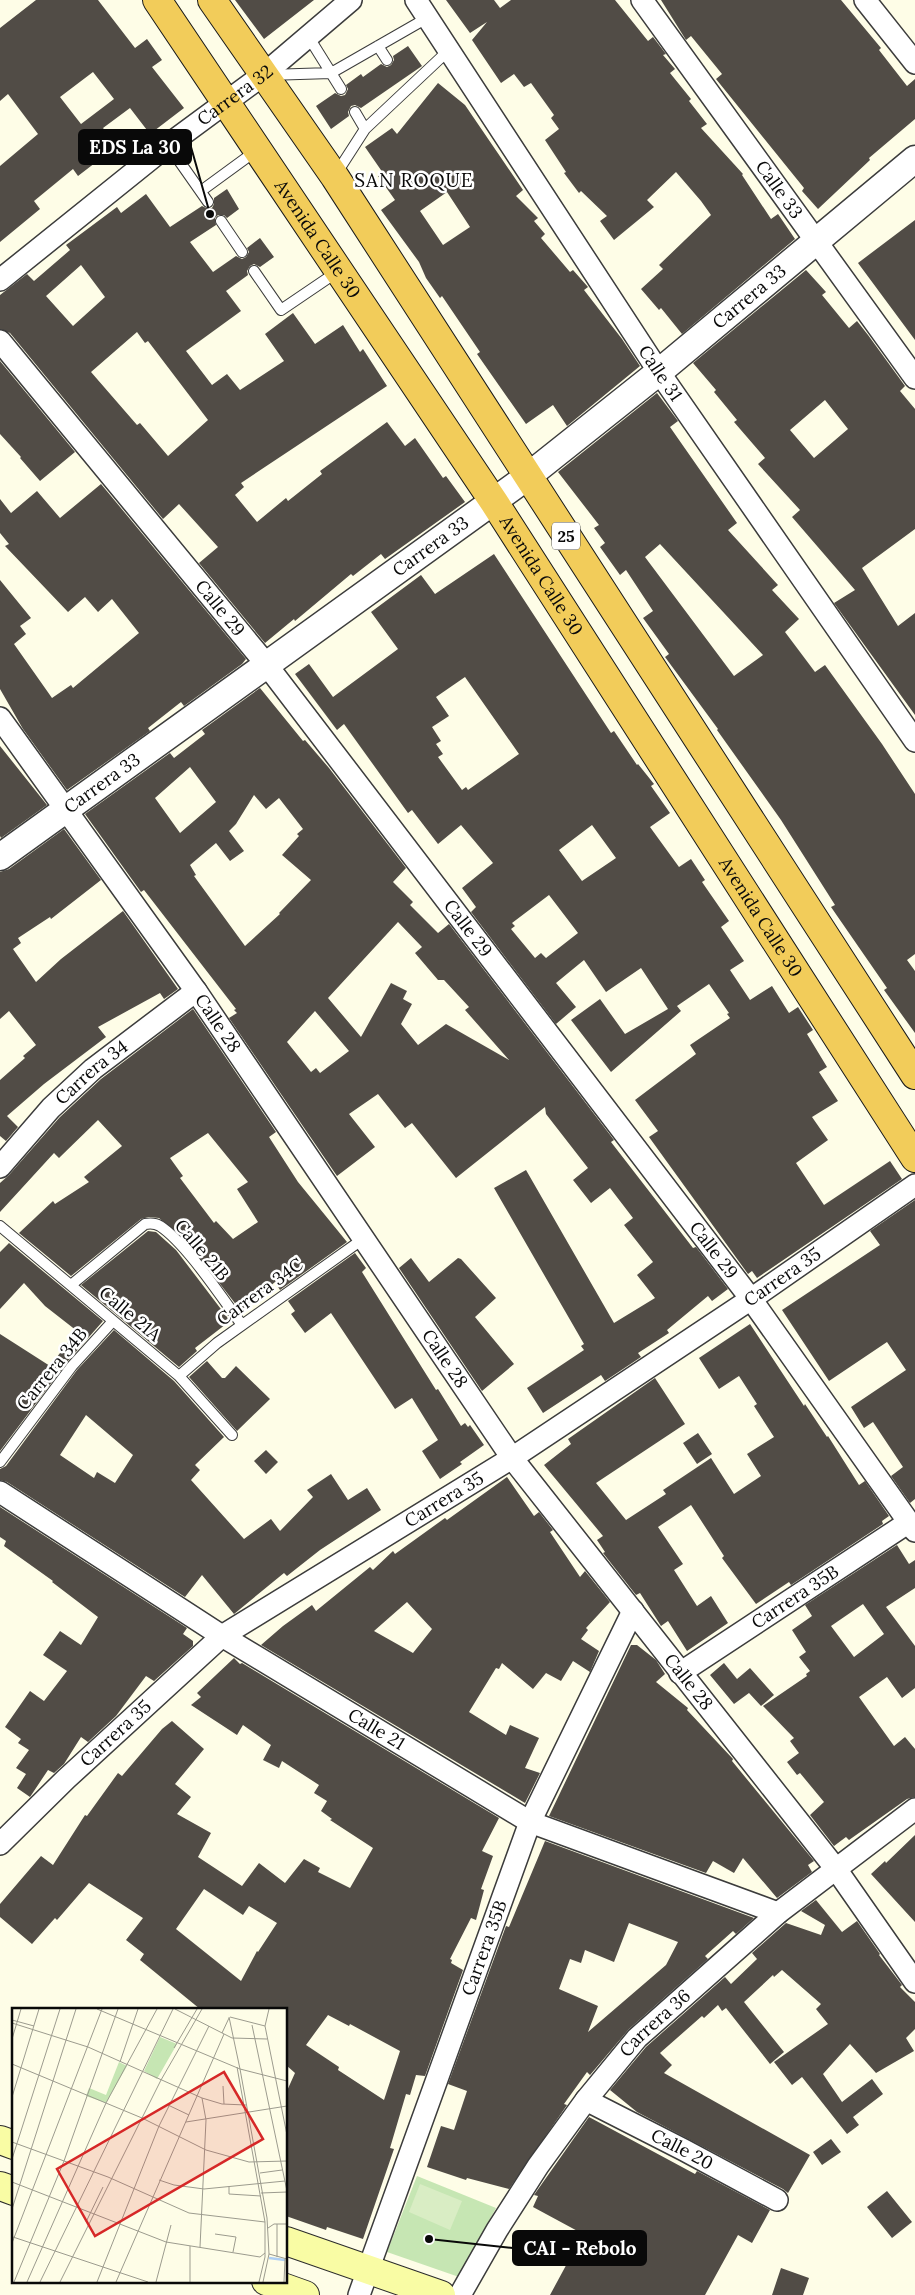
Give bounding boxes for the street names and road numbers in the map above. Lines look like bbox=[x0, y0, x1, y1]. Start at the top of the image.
street label: Carrera 32 bbox=[192, 60, 278, 131]
street label: Calle 33 bbox=[751, 156, 808, 223]
street label: Avenida Calle 30 bbox=[269, 174, 366, 302]
street label: Carrera 33 bbox=[708, 259, 791, 334]
street label: Calle 31 bbox=[634, 341, 688, 405]
street label: Avenida Calle 30 bbox=[494, 510, 589, 640]
street label: Carrera 33 bbox=[388, 511, 473, 581]
road number: 25 bbox=[552, 522, 580, 550]
street label: Calle 29 bbox=[190, 575, 250, 641]
street label: Carrera 33 bbox=[59, 748, 145, 818]
street label: Avenida Calle 30 bbox=[713, 852, 808, 981]
street label: Calle 29 bbox=[439, 895, 498, 961]
street label: Calle 28 bbox=[190, 989, 246, 1057]
street label: Carrera 34 bbox=[50, 1035, 133, 1109]
street label: Calle 21B bbox=[170, 1214, 235, 1285]
street label: Calle 29 bbox=[685, 1217, 743, 1283]
street label: Carrera 35 bbox=[739, 1242, 825, 1311]
street label: Carrera 34C bbox=[212, 1252, 308, 1331]
street label: Calle 21A bbox=[95, 1281, 167, 1347]
street label: Carrera 34B bbox=[11, 1323, 92, 1415]
street label: Calle 28 bbox=[417, 1325, 473, 1392]
street label: Carrera 35 bbox=[400, 1466, 488, 1532]
street label: Carrera 35B bbox=[747, 1560, 843, 1634]
street label: Calle 28 bbox=[659, 1649, 718, 1715]
street label: Carrera 35 bbox=[75, 1695, 156, 1772]
street label: Calle 21 bbox=[344, 1703, 409, 1755]
street label: Carrera 35B bbox=[456, 1897, 512, 1999]
street label: Carrera 36 bbox=[614, 1984, 695, 2061]
street label: Calle 20 bbox=[647, 2123, 717, 2175]

